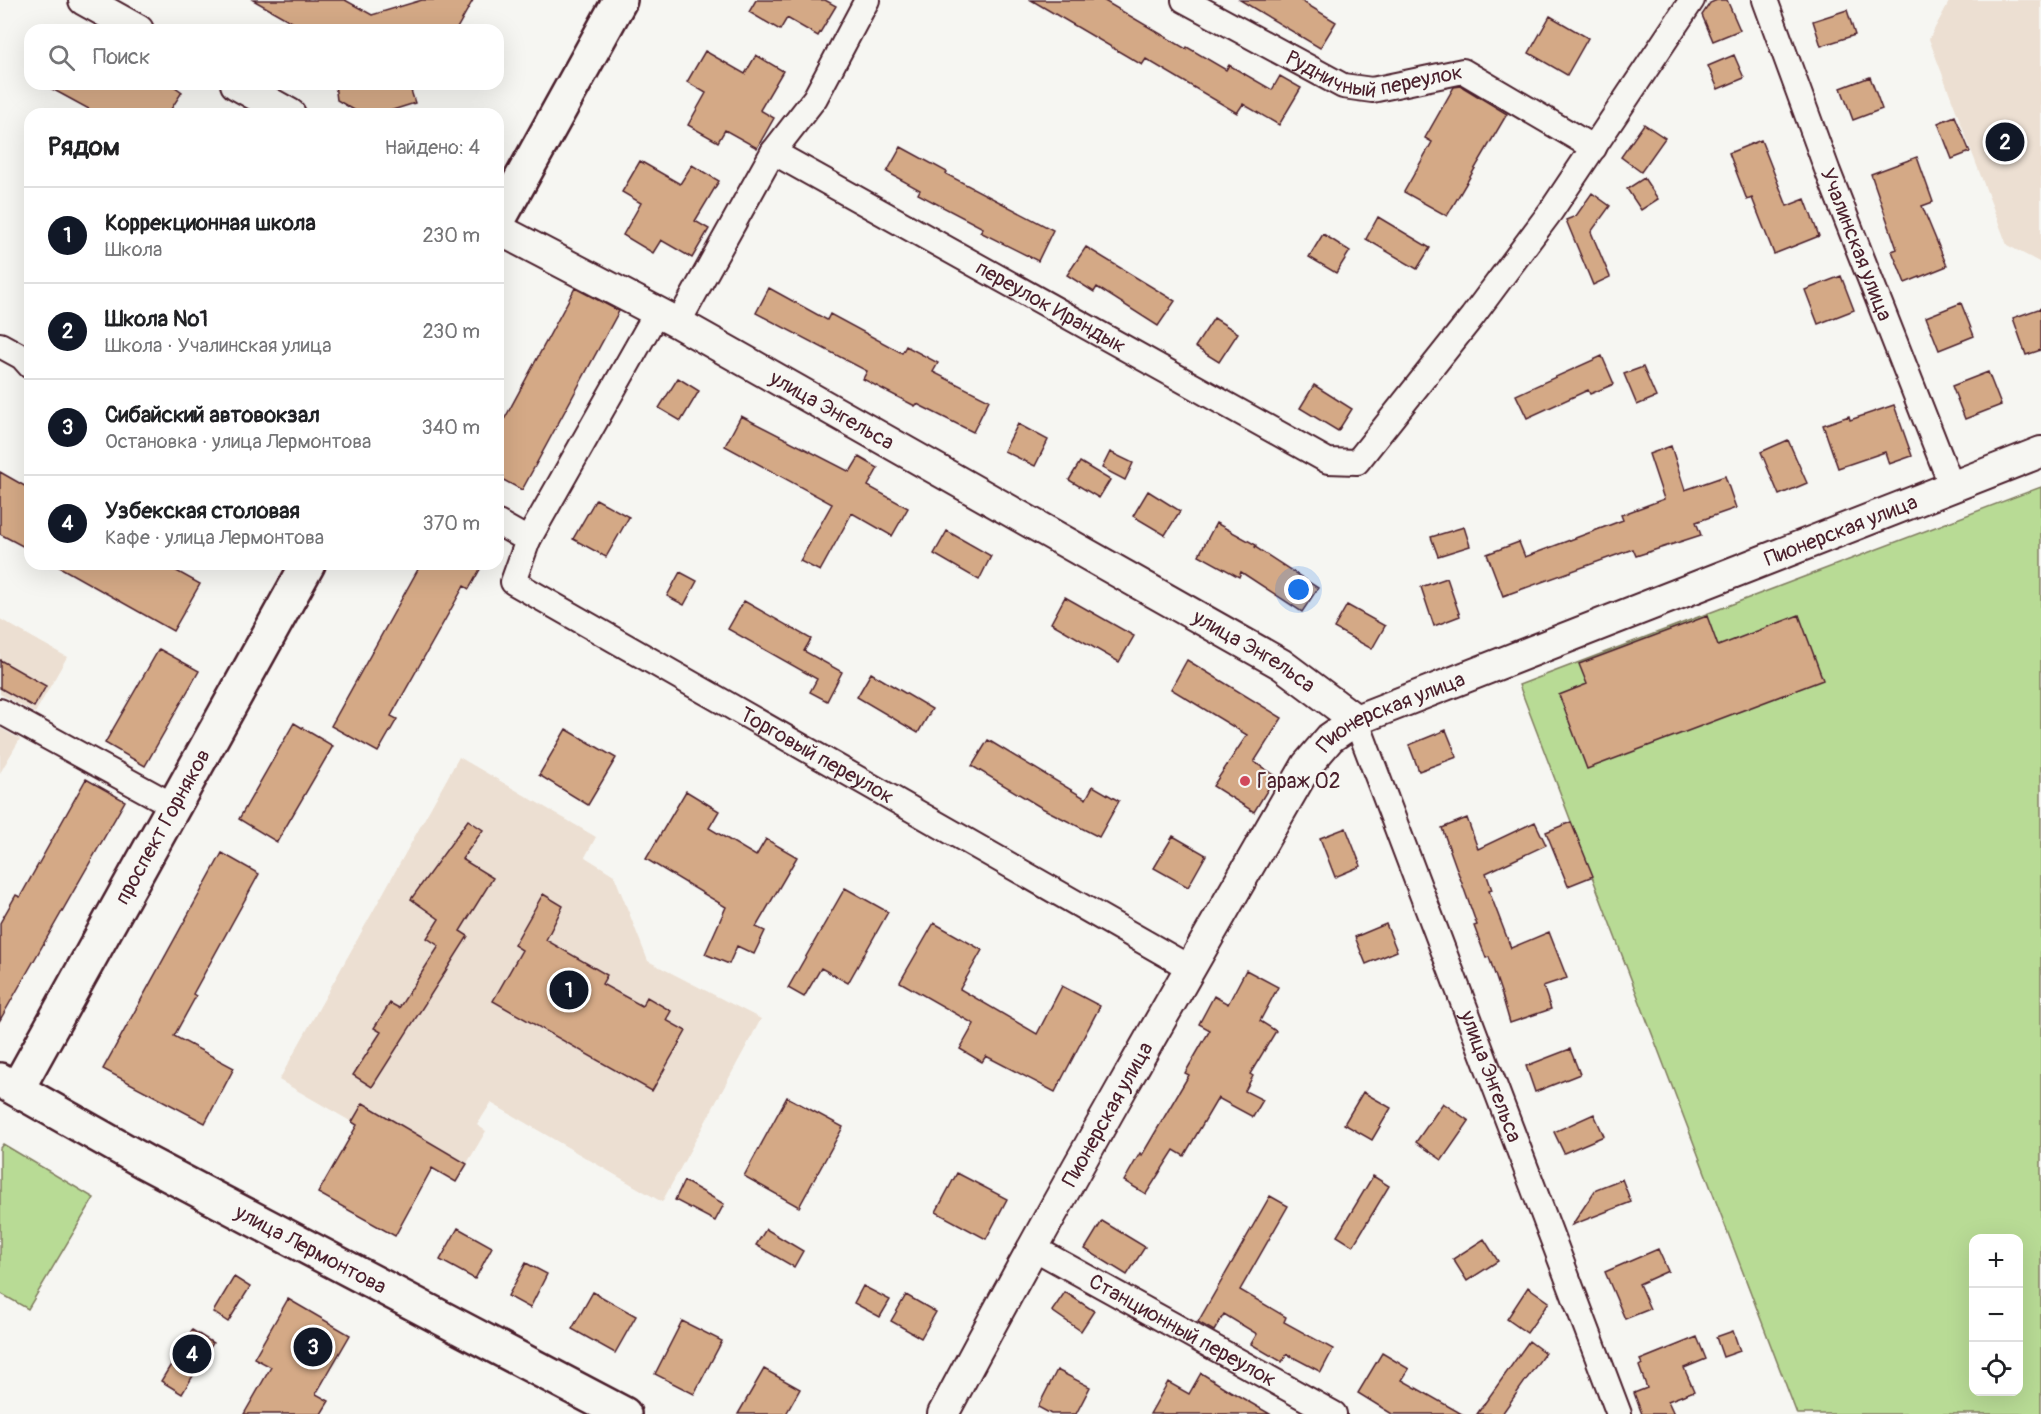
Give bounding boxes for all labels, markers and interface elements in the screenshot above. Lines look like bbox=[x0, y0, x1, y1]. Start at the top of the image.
search box bbox=[24, 24, 504, 90]
icon: search bbox=[45, 41, 78, 74]
text: Поиск bbox=[93, 43, 150, 71]
street label: Рудничный переулок bbox=[1281, 45, 1465, 104]
pin: 2 bbox=[1986, 120, 2024, 164]
text: Рядом bbox=[48, 131, 120, 163]
text: Найдено: 4 bbox=[385, 135, 480, 160]
street label: Учалинская улица bbox=[1814, 164, 1898, 325]
text: Коррекционная школа bbox=[105, 209, 316, 237]
text: 1 bbox=[64, 223, 71, 248]
text: 230 m bbox=[423, 223, 480, 248]
text: Школа bbox=[105, 237, 162, 262]
street label: переулок Ирандык bbox=[971, 255, 1131, 360]
text: Школа №1 bbox=[105, 305, 208, 333]
text: 2 bbox=[62, 319, 73, 344]
text: 230 m bbox=[423, 319, 480, 344]
text: Школа · Учалинская улица bbox=[105, 333, 332, 358]
street label: улица Энгельса bbox=[764, 364, 899, 456]
text: Сибайский автовокзал bbox=[105, 401, 320, 429]
text: 3 bbox=[62, 415, 73, 440]
text: 340 m bbox=[421, 415, 480, 440]
text: Остановка · улица Лермонтова bbox=[105, 429, 371, 454]
street label: Пионерская улица bbox=[1761, 489, 1922, 573]
text: Узбекская столовая bbox=[105, 497, 300, 525]
text: 4 bbox=[62, 511, 73, 536]
text: 370 m bbox=[423, 511, 480, 536]
text: Кафе · улица Лермонтова bbox=[105, 525, 324, 550]
your location bbox=[1284, 575, 1313, 604]
street label: улица Энгельса bbox=[1187, 603, 1320, 699]
street label: Пионерская улица bbox=[1311, 666, 1469, 758]
street label: Торговый переулок bbox=[735, 701, 899, 810]
street label: проспект Горняков bbox=[109, 744, 217, 909]
place label: Гараж 02 bbox=[1257, 768, 1341, 795]
marker: Гараж 02 bbox=[1238, 774, 1252, 788]
pin: 1 bbox=[550, 968, 588, 1012]
street label: улица Энгельса bbox=[1453, 1006, 1528, 1146]
street label: Пионерская улица bbox=[1056, 1037, 1159, 1192]
street label: улица Лермонтова bbox=[229, 1198, 391, 1301]
map controls bbox=[1969, 1234, 2023, 1396]
button: + bbox=[1969, 1234, 2023, 1288]
street label: Станционный переулок bbox=[1084, 1268, 1281, 1393]
button: − bbox=[1969, 1288, 2023, 1342]
pin: 3 bbox=[294, 1324, 332, 1370]
pin: 4 bbox=[172, 1332, 212, 1376]
button: locate bbox=[1969, 1342, 2023, 1396]

